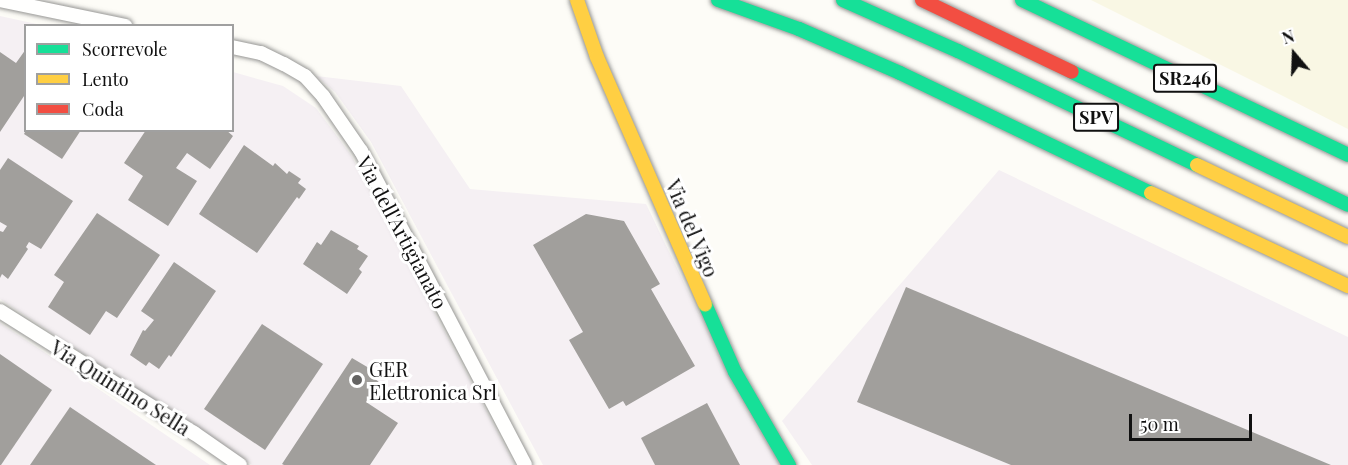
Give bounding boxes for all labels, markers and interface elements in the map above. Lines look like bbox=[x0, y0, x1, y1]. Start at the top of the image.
legend bbox=[24, 24, 234, 132]
north arrow bbox=[1264, 24, 1324, 84]
text: N bbox=[1279, 25, 1297, 48]
text: Scorrevole bbox=[82, 37, 167, 61]
road number: SR246 bbox=[1152, 63, 1218, 93]
text: Lento bbox=[82, 67, 129, 91]
text: Coda bbox=[82, 97, 124, 121]
road number: SPV bbox=[1072, 102, 1120, 132]
street label: Via dell'Artigianato bbox=[353, 152, 453, 312]
street label: Via del Vigo bbox=[662, 175, 724, 281]
street label: Via Quintino Sella bbox=[47, 334, 195, 440]
place label: GER Elettronica Srl bbox=[369, 356, 497, 403]
marker: GER Elettronica Srl bbox=[350, 373, 364, 387]
scale bar bbox=[1132, 402, 1255, 440]
text: 50 m bbox=[1140, 412, 1179, 436]

